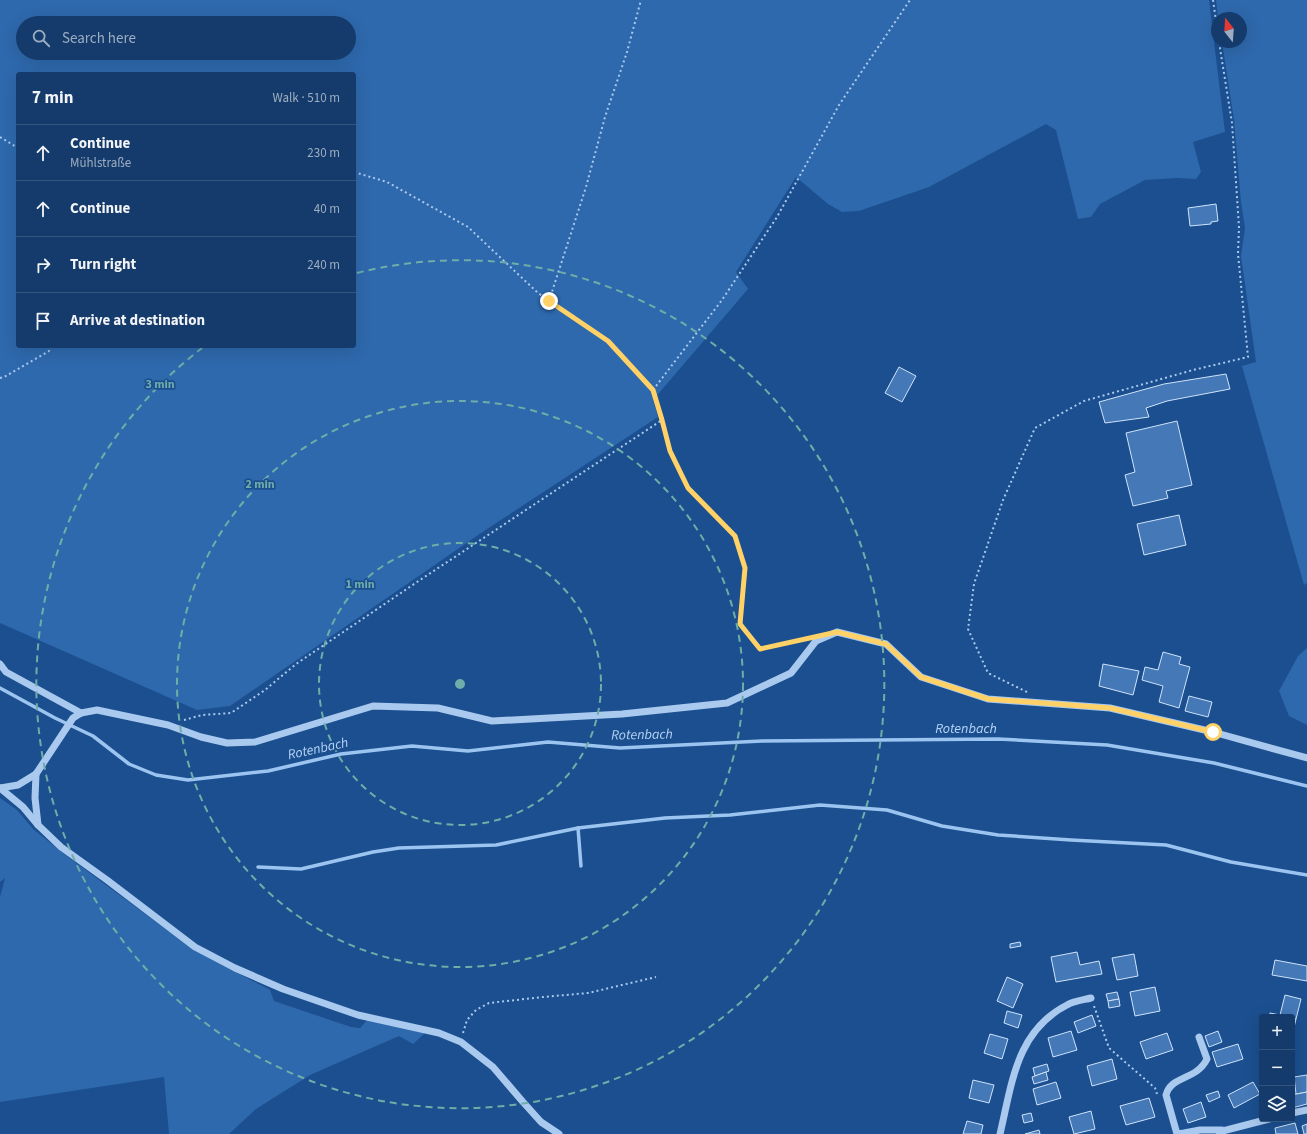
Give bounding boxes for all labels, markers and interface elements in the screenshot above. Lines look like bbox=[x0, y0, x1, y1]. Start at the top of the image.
north arrow bbox=[1211, 12, 1247, 48]
search box bbox=[16, 16, 356, 60]
icon: search bbox=[30, 27, 52, 49]
text: Search here bbox=[62, 28, 136, 49]
text: 7 min bbox=[32, 86, 73, 110]
text: Walk · 510 m bbox=[272, 89, 340, 107]
text: Continue bbox=[70, 133, 130, 154]
icon: ahead bbox=[32, 142, 54, 164]
text: 230 m bbox=[307, 144, 340, 162]
text: Mühlstraße bbox=[70, 154, 131, 172]
icon: ahead bbox=[32, 198, 54, 220]
text: Continue bbox=[70, 198, 130, 219]
text: 40 m bbox=[314, 200, 340, 218]
icon: right bbox=[32, 254, 54, 276]
text: Turn right bbox=[70, 254, 136, 275]
text: 240 m bbox=[307, 256, 340, 274]
route end bbox=[540, 292, 558, 310]
icon: arrive bbox=[32, 310, 54, 332]
text: Arrive at destination bbox=[70, 310, 205, 331]
text: 3 min bbox=[145, 376, 175, 393]
text: 2 min bbox=[245, 476, 275, 493]
text: 1 min bbox=[345, 576, 375, 593]
centre of rings bbox=[453, 677, 467, 691]
water label: Rotenbach bbox=[935, 719, 997, 739]
route start bbox=[1204, 723, 1222, 741]
water label: Rotenbach bbox=[611, 724, 673, 746]
water label: Rotenbach bbox=[286, 733, 350, 765]
map controls bbox=[1259, 1014, 1295, 1122]
button: + bbox=[1259, 1014, 1295, 1050]
button: − bbox=[1259, 1050, 1295, 1086]
button: layers bbox=[1259, 1086, 1295, 1122]

